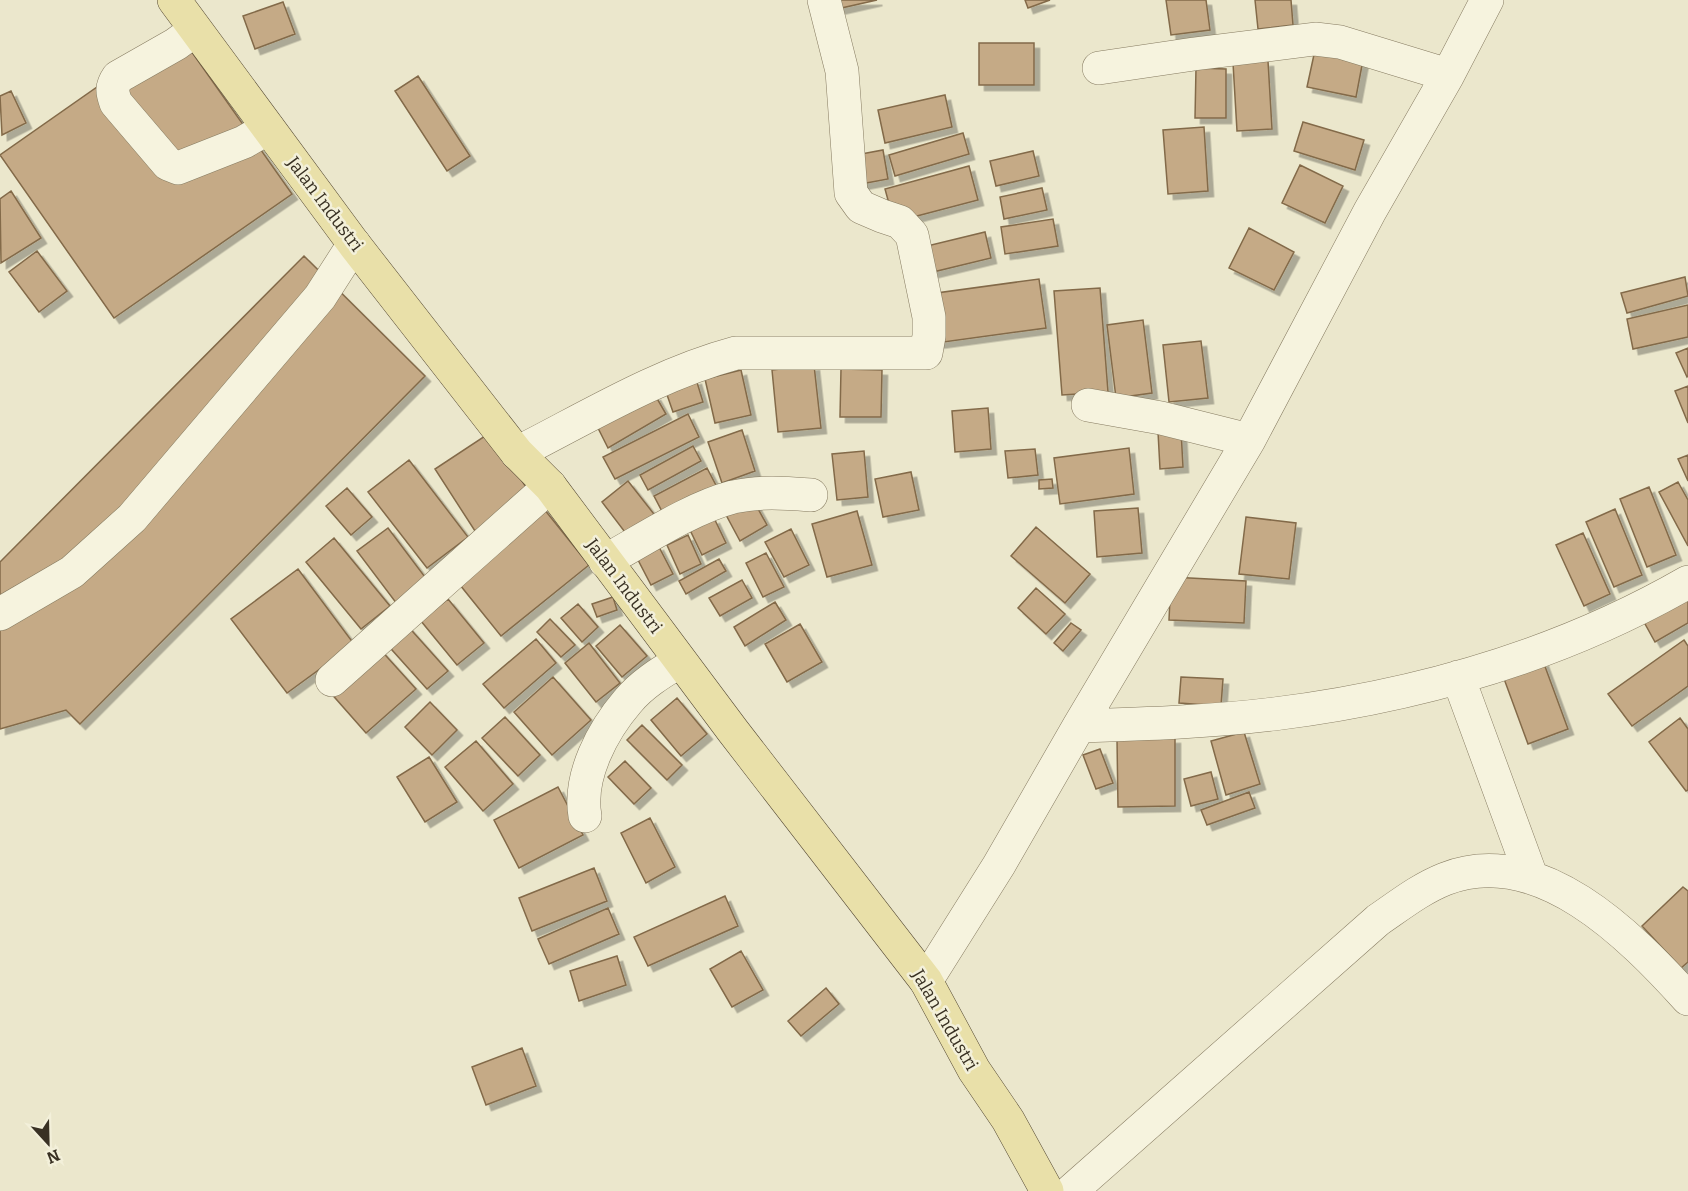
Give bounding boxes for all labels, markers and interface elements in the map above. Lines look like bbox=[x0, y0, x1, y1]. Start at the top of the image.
street label: Jalan Industri bbox=[282, 151, 368, 256]
street label: Jalan Industri bbox=[581, 533, 667, 638]
street label: Jalan Industri bbox=[907, 965, 983, 1074]
north arrow bbox=[18, 1113, 78, 1173]
text: N bbox=[44, 1145, 63, 1168]

